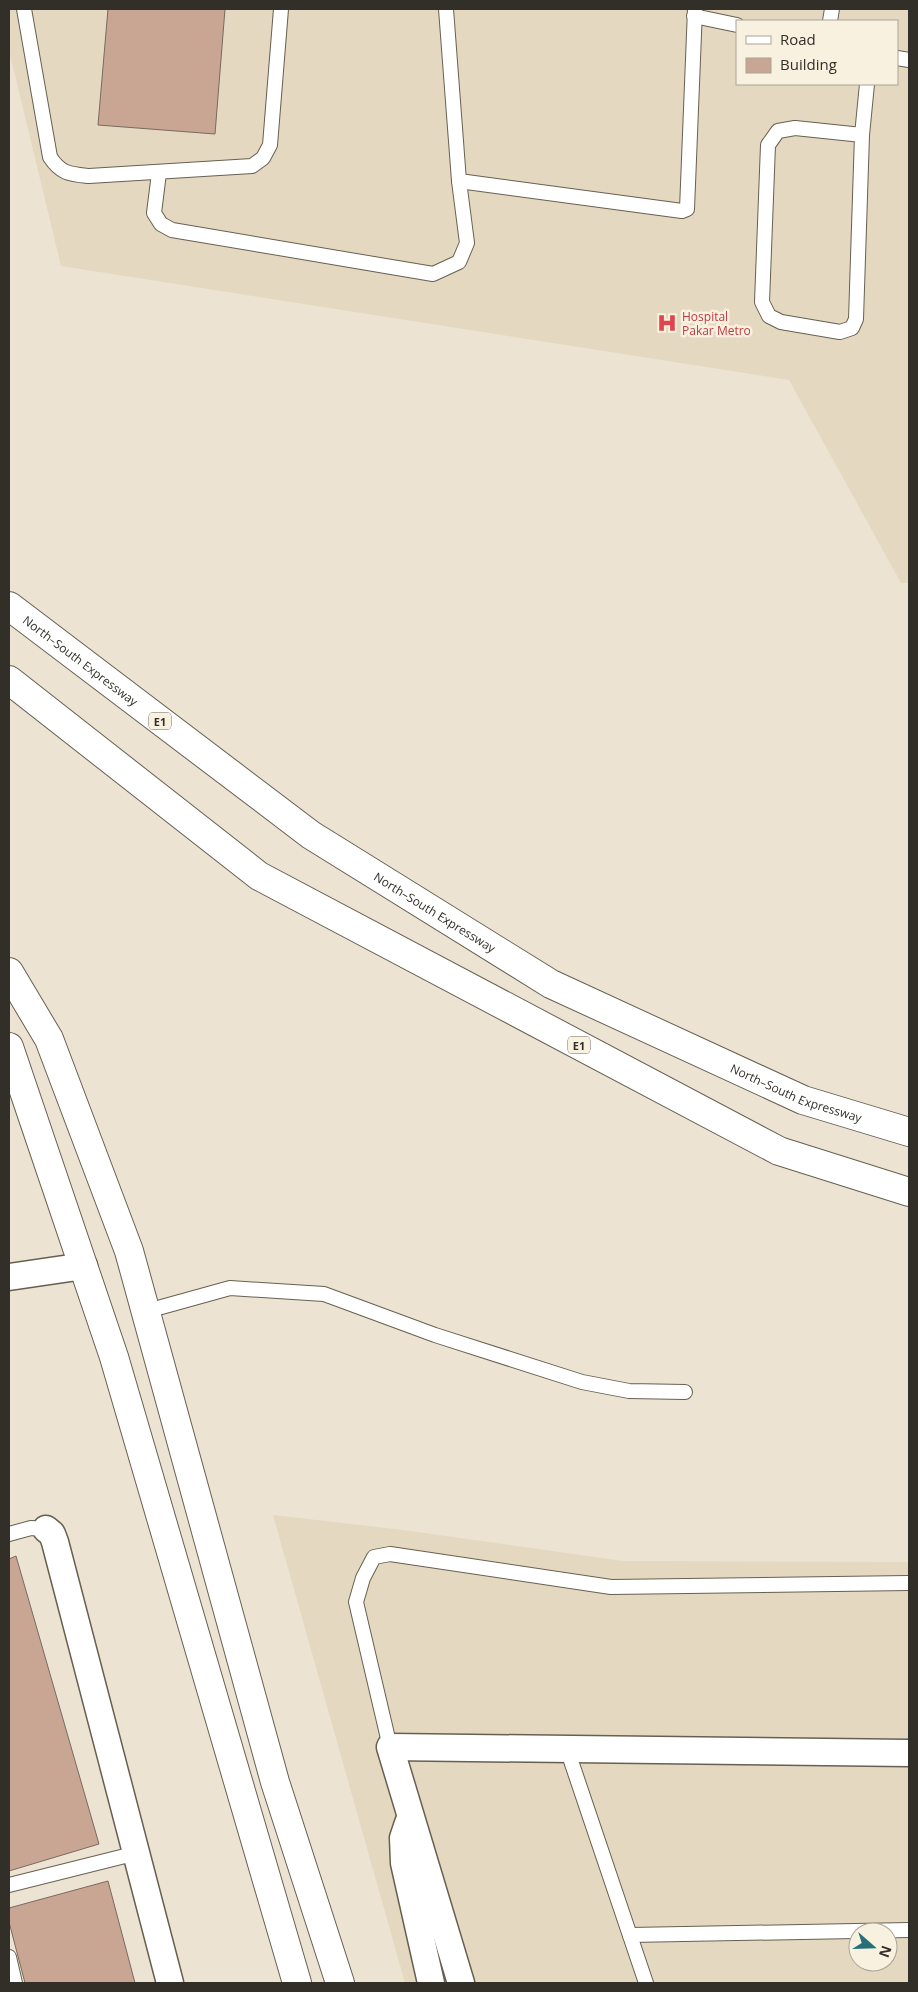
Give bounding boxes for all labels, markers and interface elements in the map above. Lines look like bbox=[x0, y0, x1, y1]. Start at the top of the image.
legend bbox=[736, 20, 898, 85]
text: Road bbox=[780, 29, 816, 49]
text: Building bbox=[780, 54, 837, 74]
place label: Hospital Pakar Metro bbox=[682, 308, 751, 339]
hospital icon: Hospital Pakar Metro bbox=[656, 312, 678, 334]
street label: North–South Expressway bbox=[20, 611, 142, 710]
road number: E1 bbox=[149, 712, 171, 729]
street label: North–South Expressway bbox=[371, 868, 500, 957]
road number: E1 bbox=[568, 1036, 590, 1054]
street label: North–South Expressway bbox=[728, 1059, 865, 1126]
north arrow bbox=[848, 1922, 898, 1972]
text: N bbox=[875, 1943, 897, 1960]

